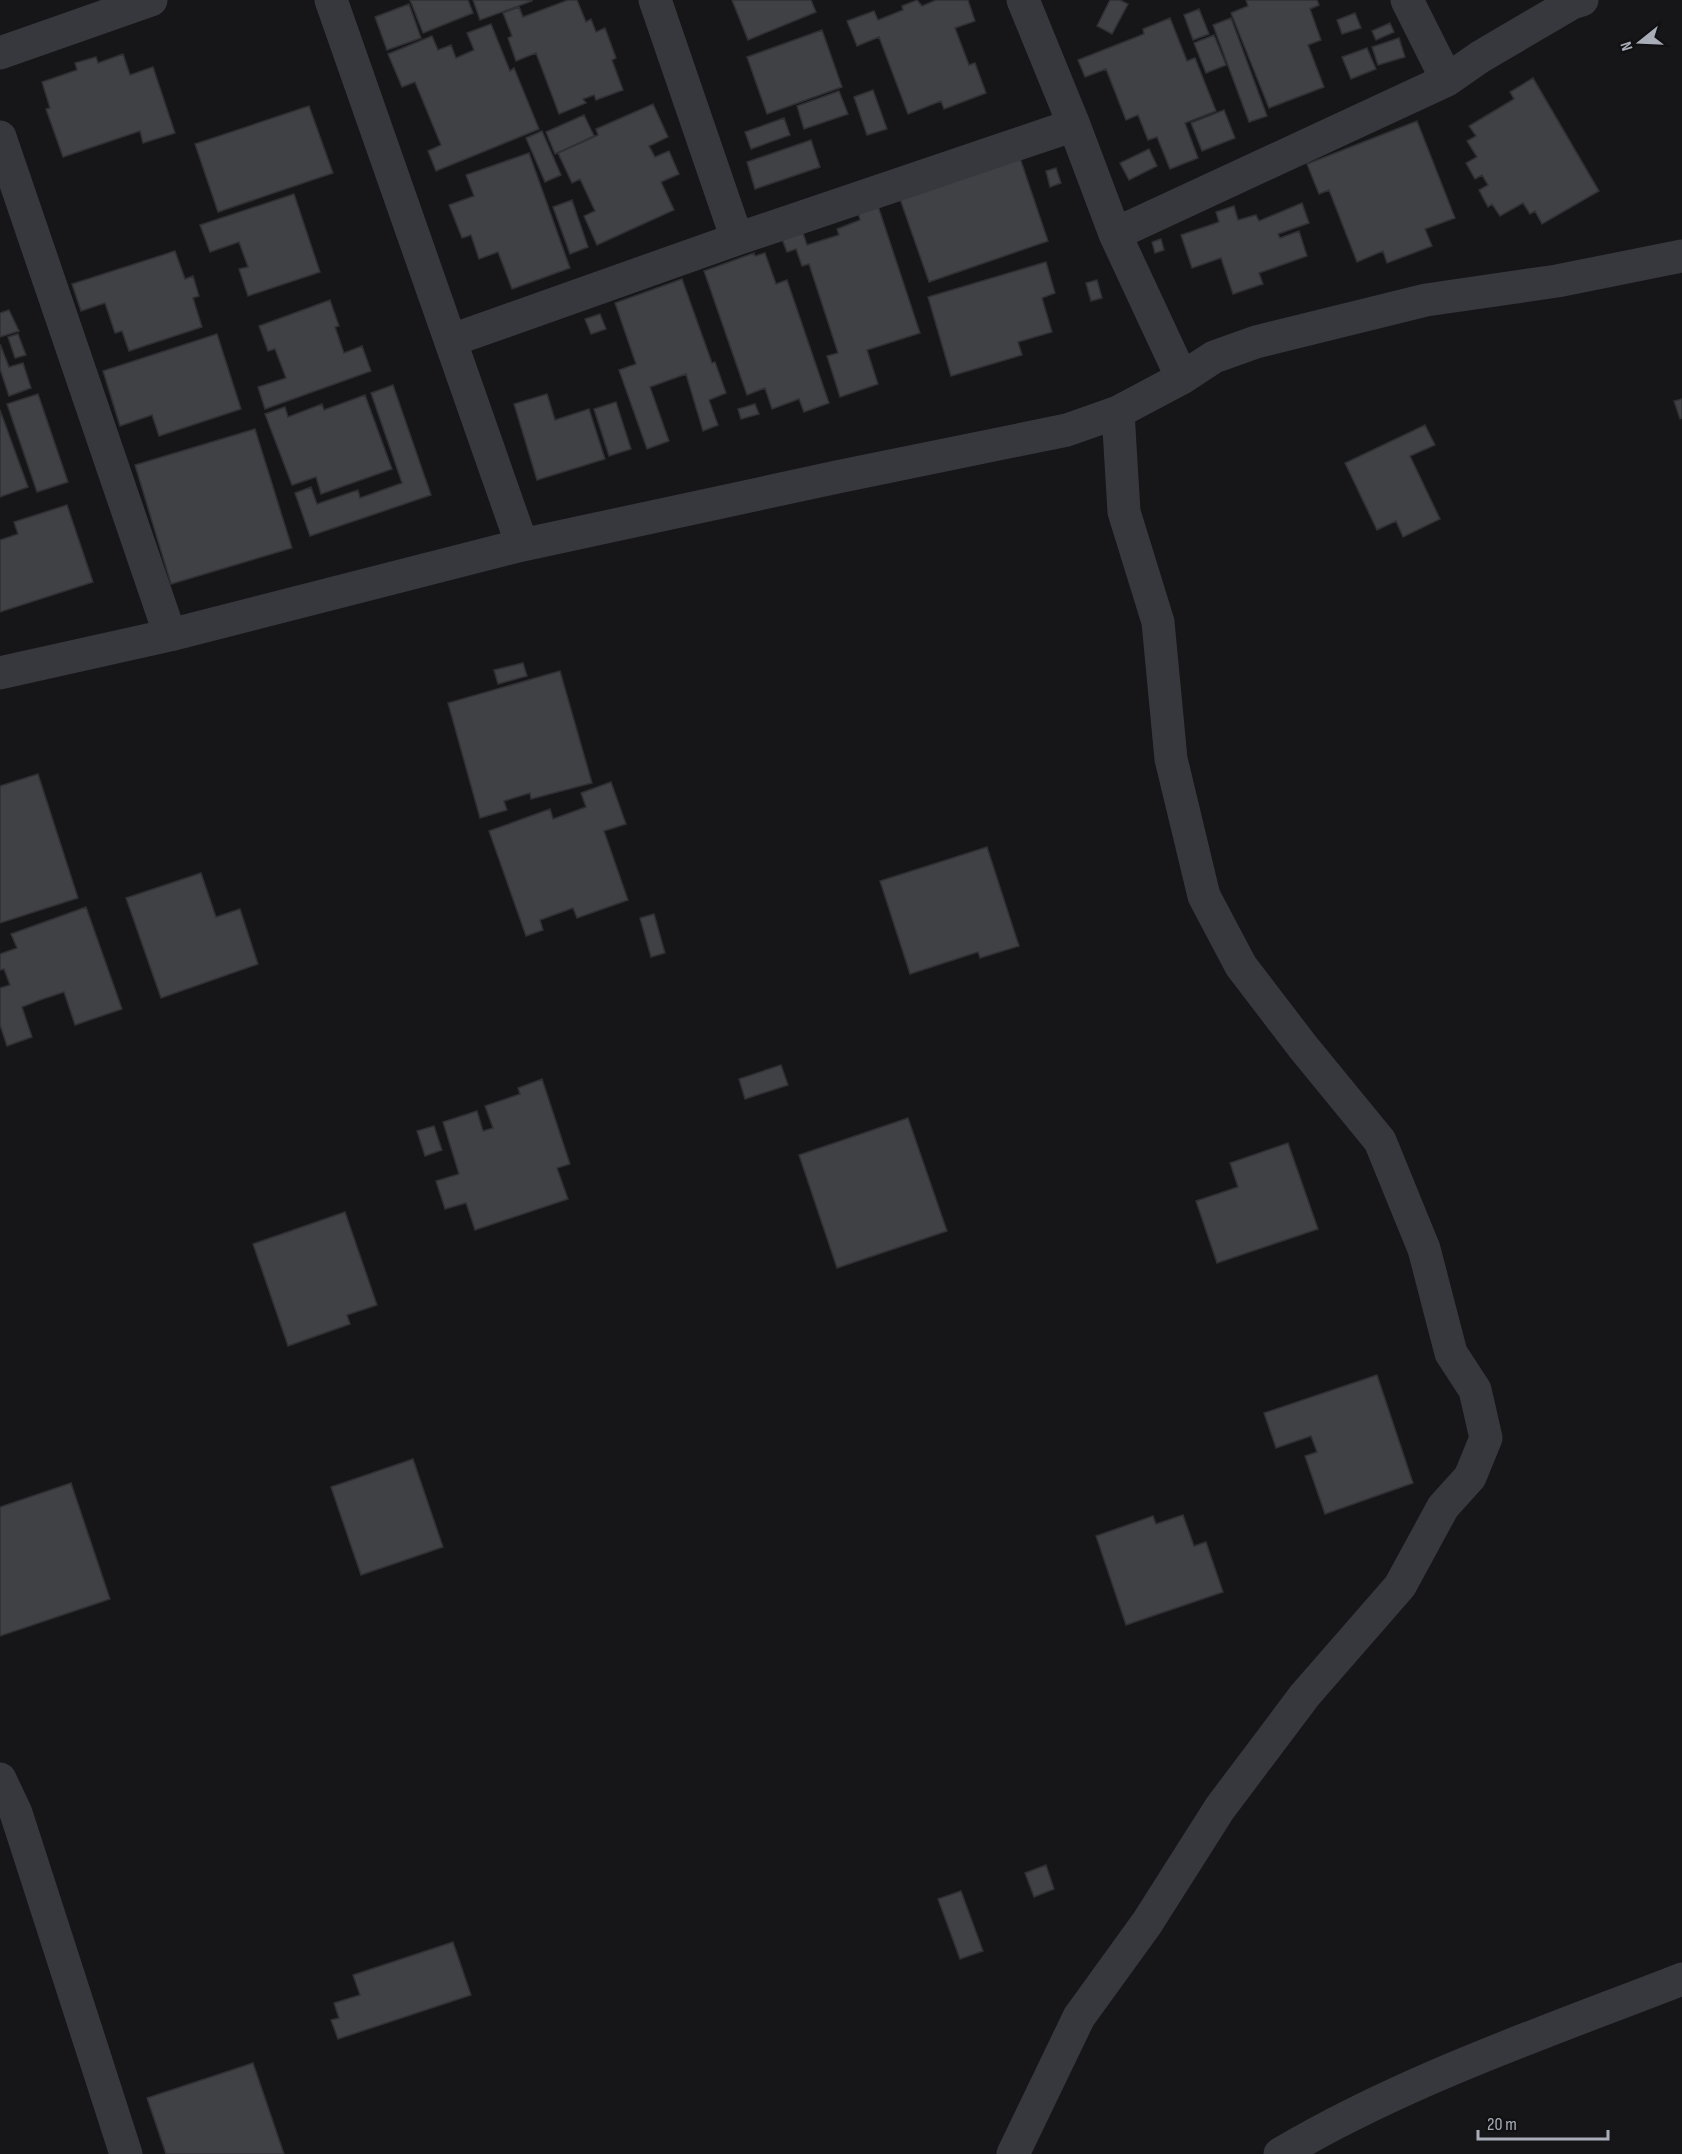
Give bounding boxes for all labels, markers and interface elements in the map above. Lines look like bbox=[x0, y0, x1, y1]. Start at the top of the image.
north arrow bbox=[1610, 12, 1670, 72]
text: N bbox=[1617, 39, 1638, 53]
scale bar bbox=[1478, 2103, 1608, 2141]
text: 20 m bbox=[1487, 2114, 1517, 2135]

